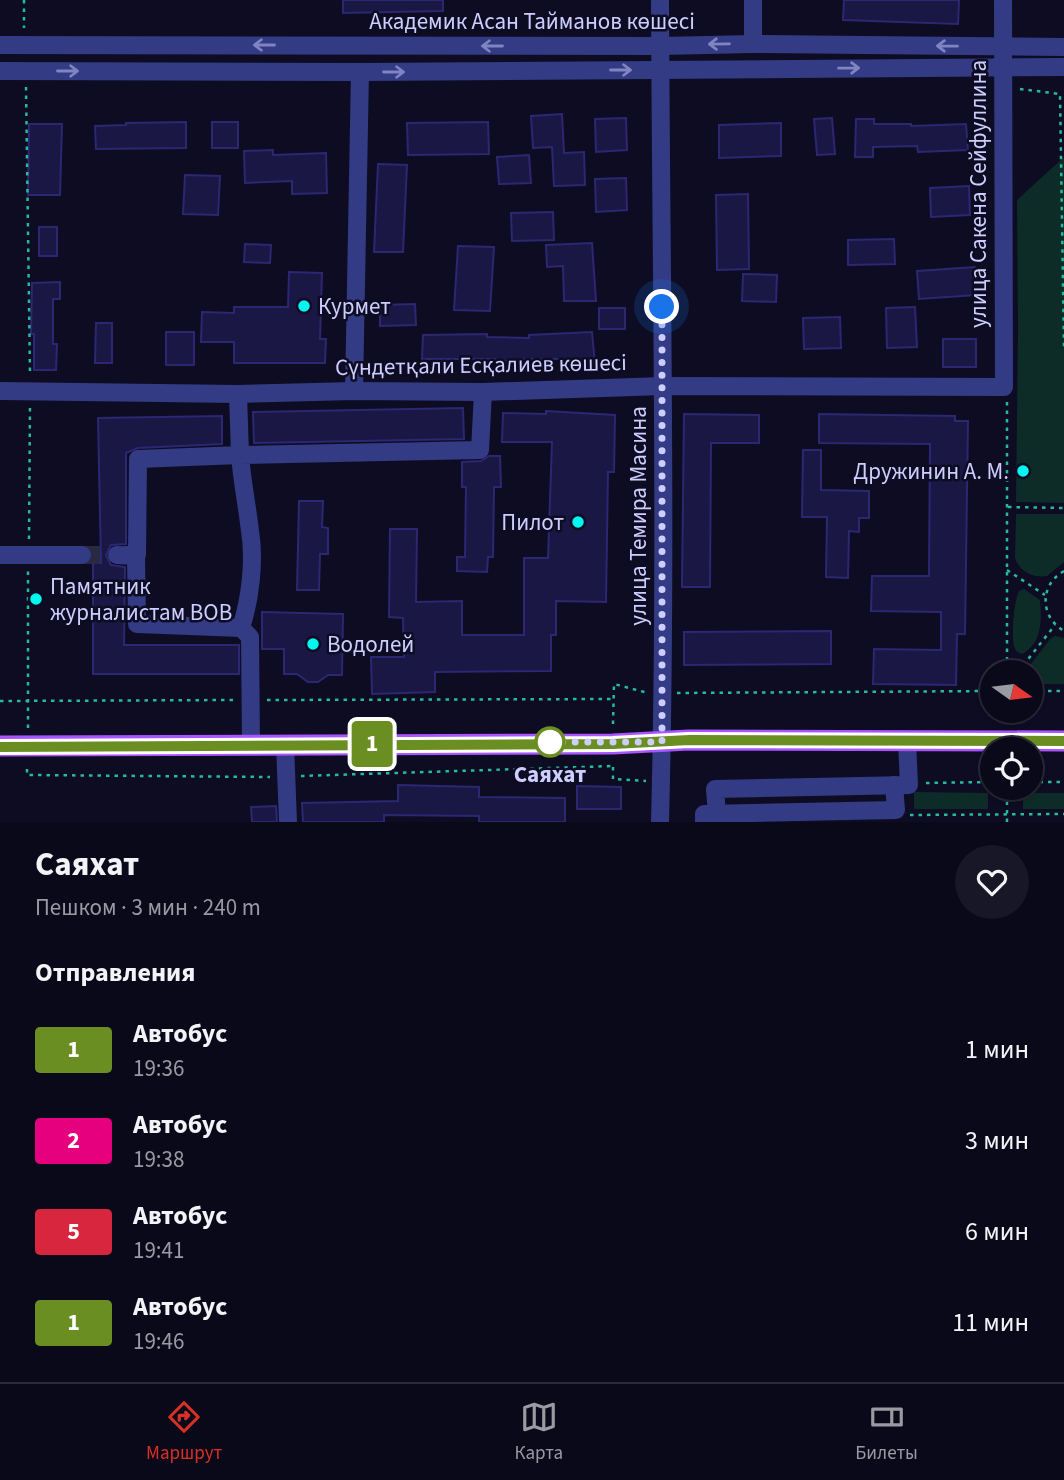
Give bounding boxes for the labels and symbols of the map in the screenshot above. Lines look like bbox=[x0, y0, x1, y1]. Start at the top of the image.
street label: Академик Асан Тайманов көшесі bbox=[369, 5, 695, 38]
one-way arrow bbox=[253, 38, 276, 52]
one-way arrow bbox=[708, 38, 731, 51]
one-way arrow bbox=[481, 39, 504, 53]
one-way arrow bbox=[936, 39, 959, 53]
street label: улица Сакена Сейфуллина bbox=[962, 60, 995, 328]
one-way arrow bbox=[837, 61, 860, 75]
one-way arrow bbox=[609, 63, 632, 77]
one-way arrow bbox=[56, 64, 79, 78]
one-way arrow bbox=[382, 65, 405, 79]
your location bbox=[644, 289, 679, 324]
place label: Курмет bbox=[318, 290, 391, 323]
marker: Курмет bbox=[296, 298, 312, 314]
street label: Сүндетқали Есқалиев көшесі bbox=[335, 346, 627, 384]
street label: улица Темира Масина bbox=[622, 406, 655, 626]
place label: Дружинин А. М. bbox=[853, 455, 1009, 488]
marker: Дружинин А. М. bbox=[1015, 463, 1031, 479]
place label: Пилот bbox=[501, 506, 564, 539]
marker: Пилот bbox=[570, 514, 586, 530]
place label: Памятник журналистам ВОВ bbox=[50, 570, 232, 629]
marker: Памятник журналистам ВОВ bbox=[28, 591, 44, 607]
place label: Водолей bbox=[327, 628, 414, 661]
marker: Водолей bbox=[305, 636, 321, 652]
north arrow bbox=[980, 660, 1043, 723]
line badge: 1 bbox=[349, 721, 395, 767]
marker: Саяхат bbox=[535, 727, 565, 757]
place label: Саяхат bbox=[514, 758, 586, 791]

